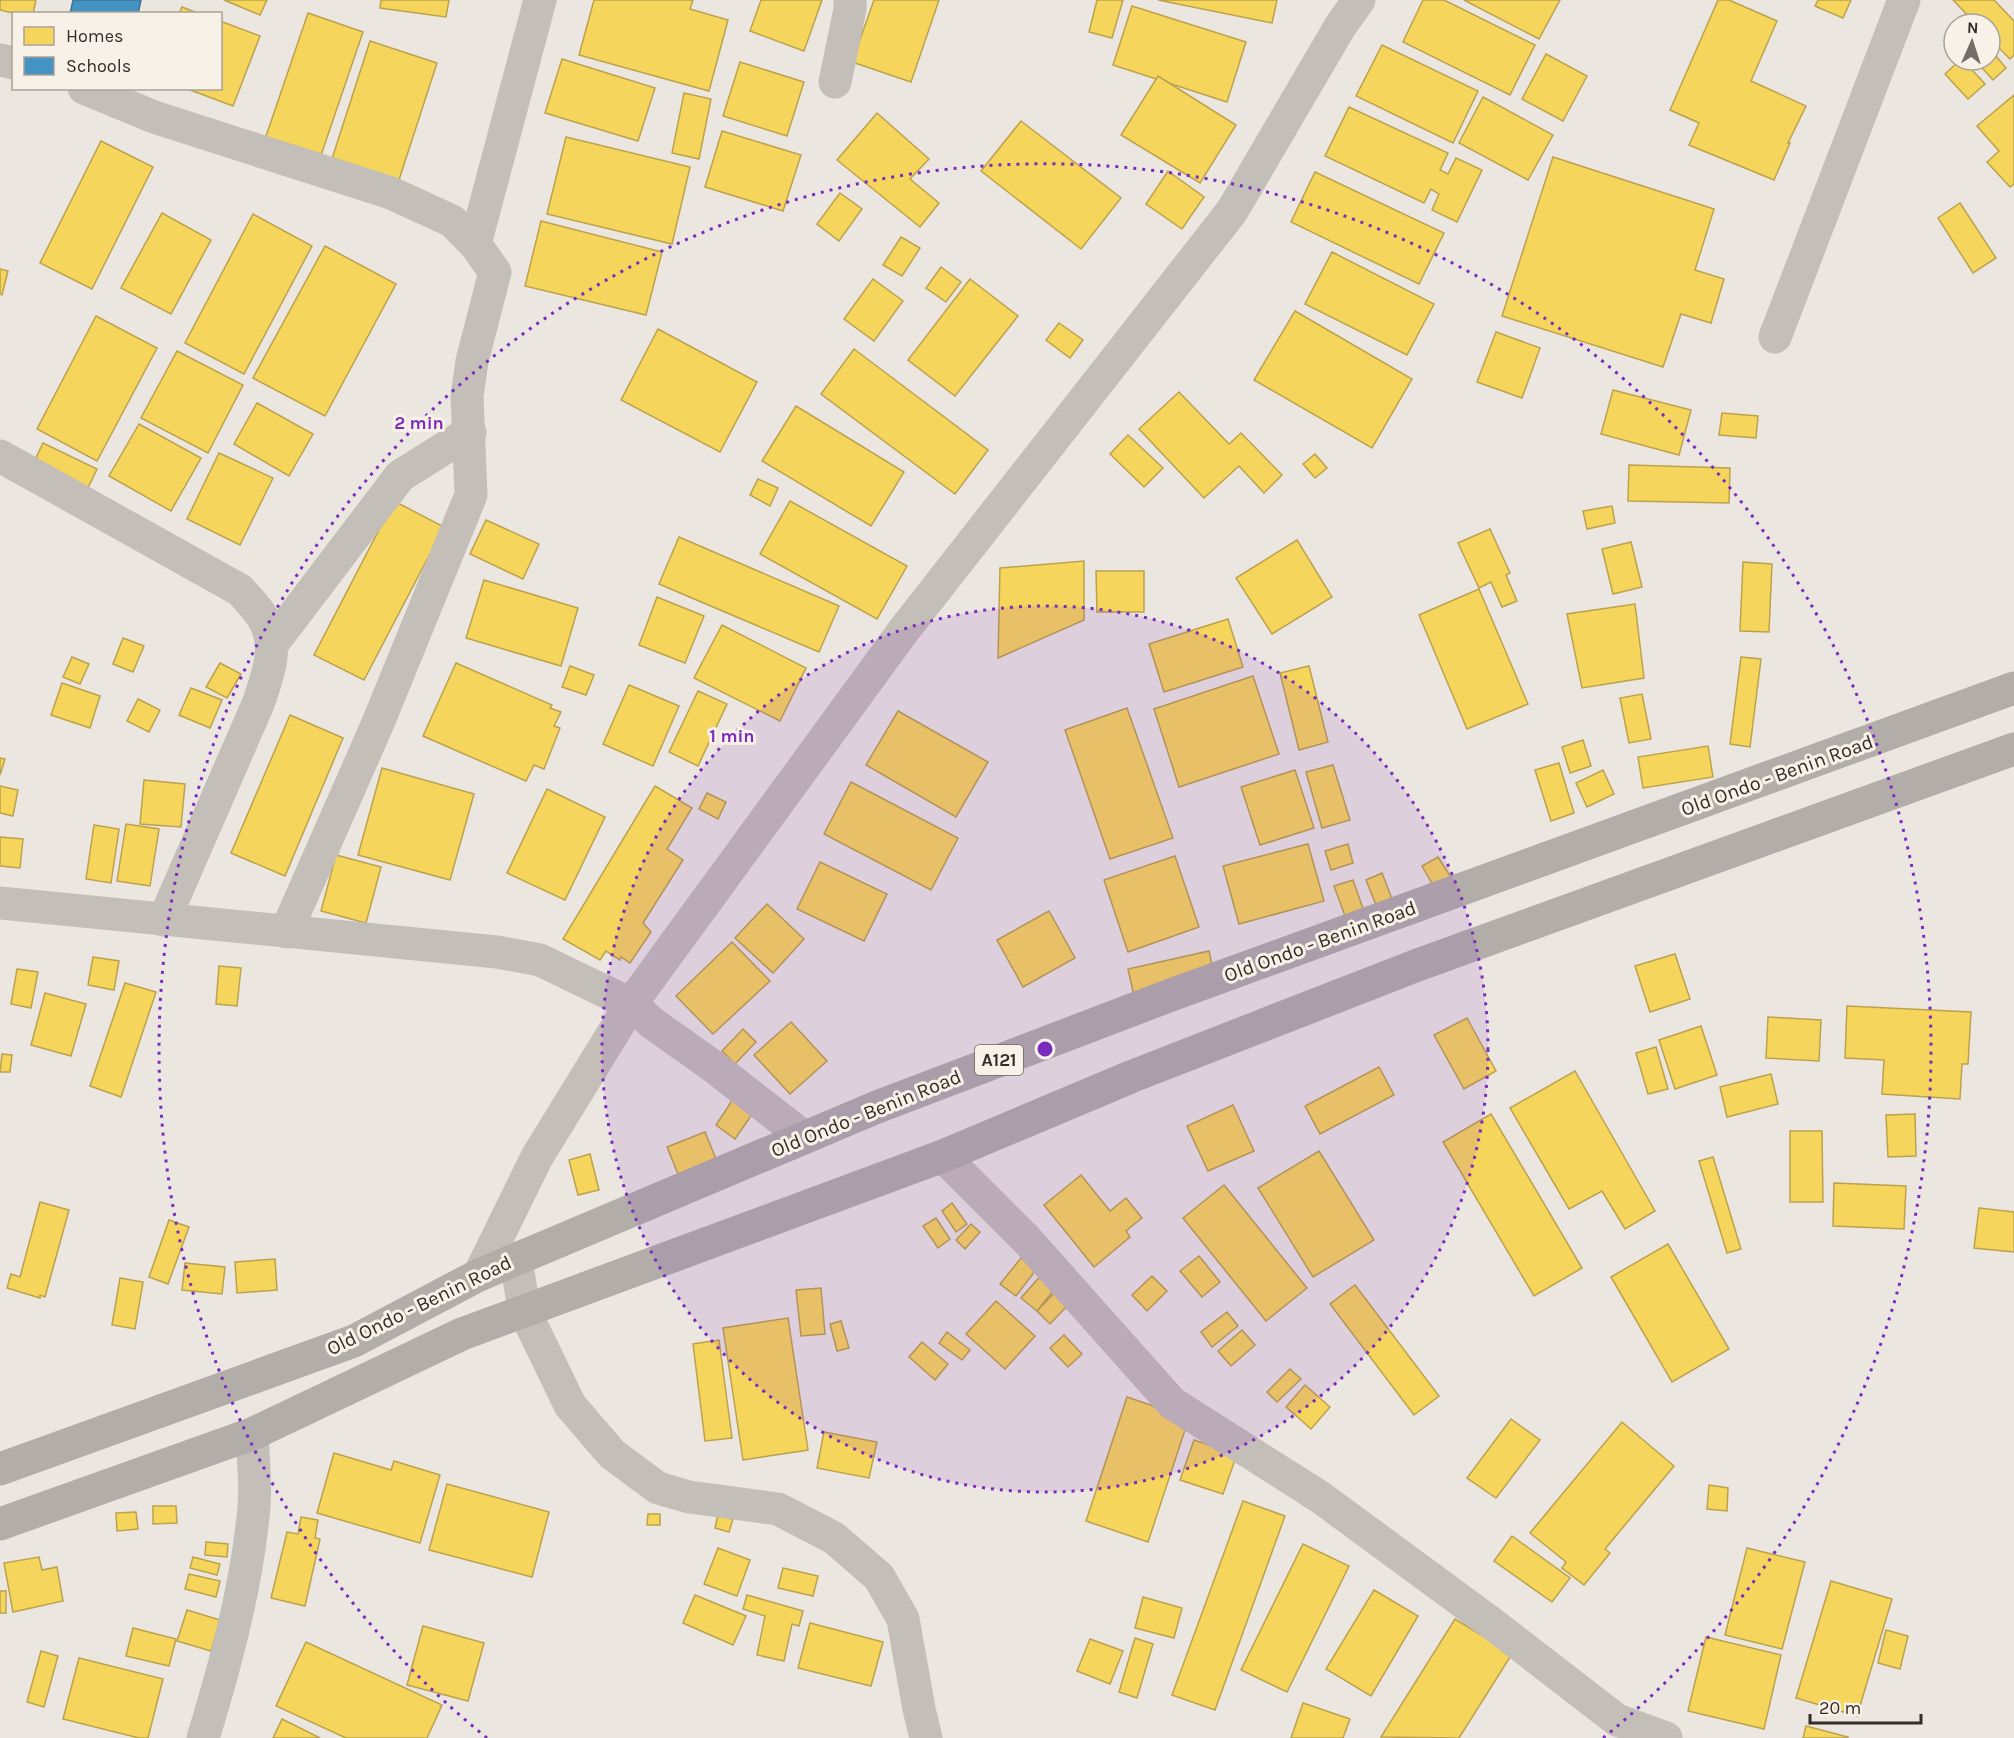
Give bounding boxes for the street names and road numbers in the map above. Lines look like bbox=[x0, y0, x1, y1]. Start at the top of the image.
street label: Old Ondo - Benin Road bbox=[1678, 730, 1876, 821]
street label: Old Ondo - Benin Road bbox=[1221, 896, 1419, 987]
road number: A121 bbox=[975, 1045, 1023, 1075]
street label: Old Ondo - Benin Road bbox=[768, 1065, 965, 1162]
street label: Old Ondo - Benin Road bbox=[323, 1251, 515, 1360]

